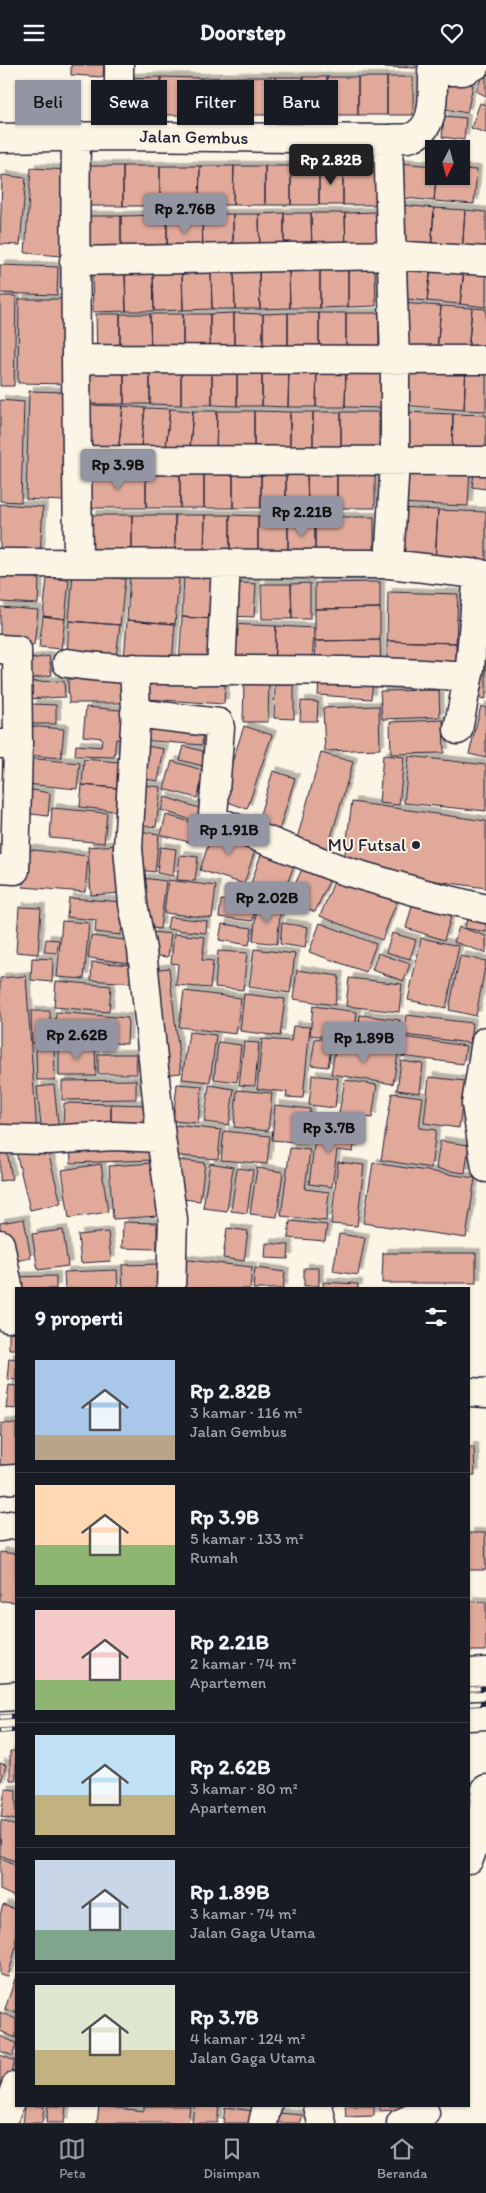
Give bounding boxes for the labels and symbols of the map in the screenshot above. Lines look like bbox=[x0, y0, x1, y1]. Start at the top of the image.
street label: Jalan Gembus bbox=[139, 125, 249, 149]
north arrow bbox=[425, 140, 470, 185]
pin: Rp 2.82B bbox=[279, 143, 383, 186]
pin: Rp 2.76B bbox=[133, 193, 237, 235]
pin: Rp 3.9B bbox=[72, 449, 164, 491]
pin: Rp 2.21B bbox=[250, 495, 354, 538]
pin: Rp 1.91B bbox=[177, 813, 281, 856]
place label: MU Futsal bbox=[328, 834, 406, 856]
marker: MU Futsal bbox=[410, 839, 422, 851]
pin: Rp 2.02B bbox=[215, 881, 319, 924]
pin: Rp 2.62B bbox=[25, 1019, 129, 1061]
pin: Rp 1.89B bbox=[312, 1021, 416, 1064]
pin: Rp 3.7B bbox=[283, 1111, 375, 1154]

